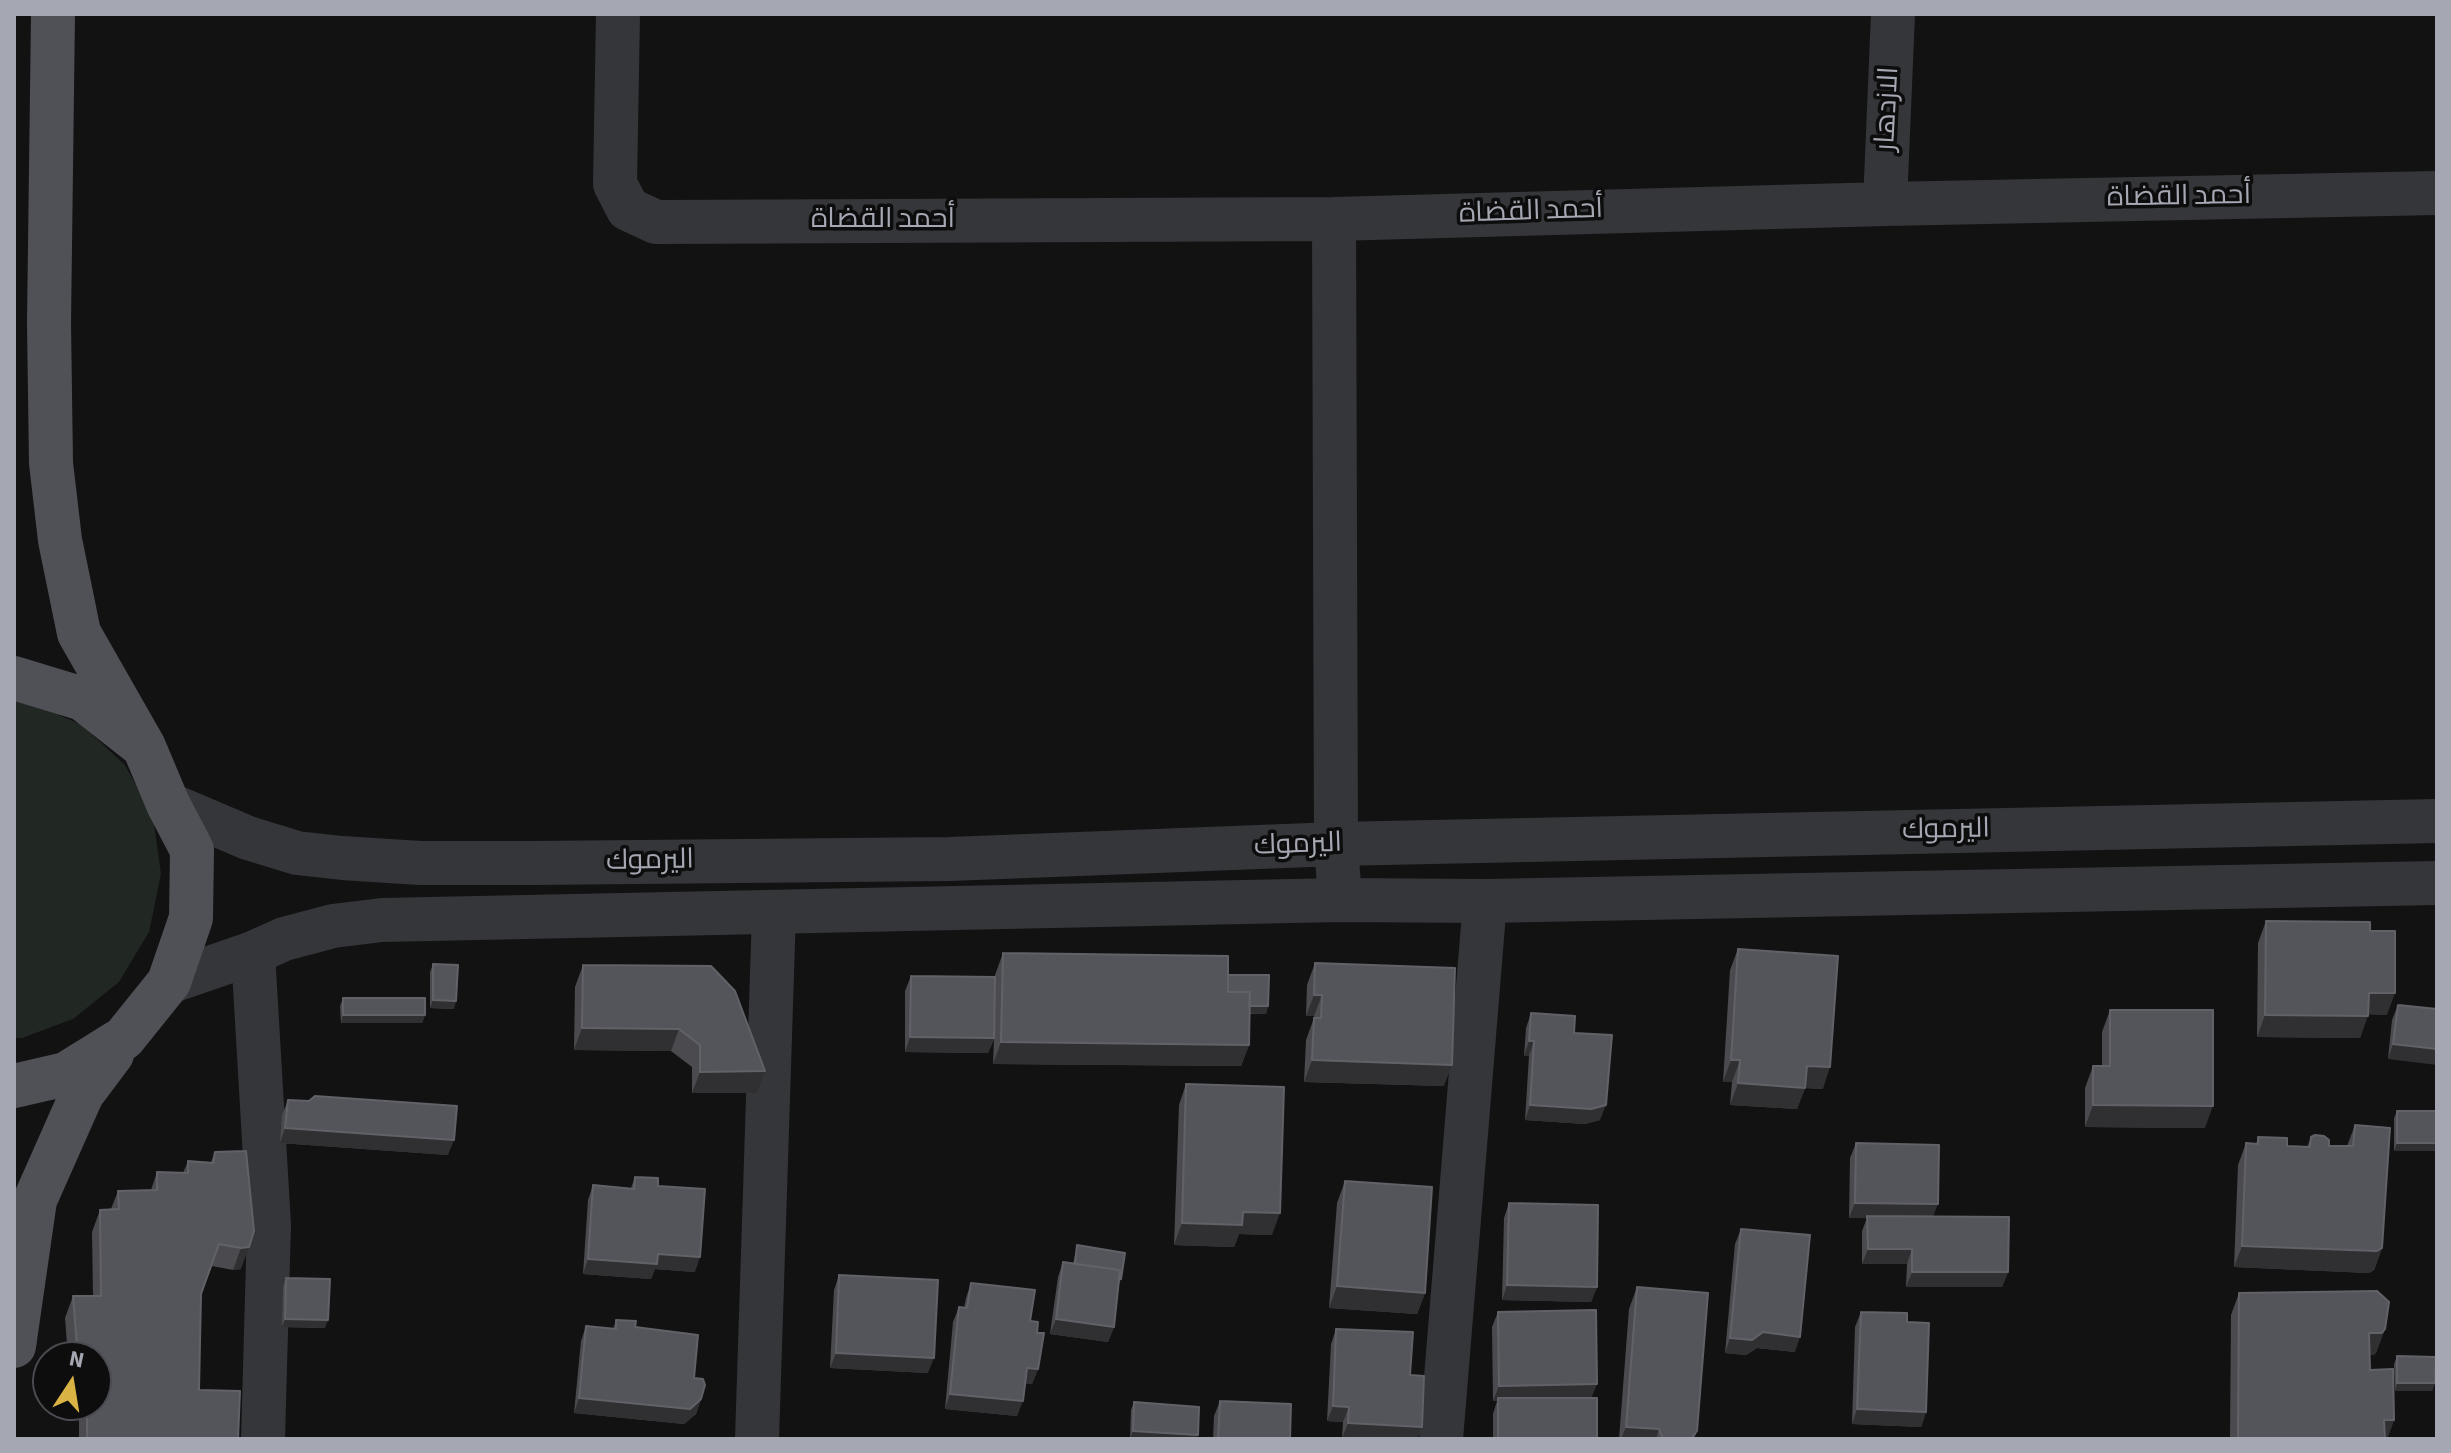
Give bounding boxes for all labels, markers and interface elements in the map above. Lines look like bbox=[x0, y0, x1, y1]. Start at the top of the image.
street label: الازدهار bbox=[1870, 66, 1908, 152]
street label: أحمد القضاة bbox=[2107, 180, 2251, 216]
street label: أحمد القضاة bbox=[1458, 194, 1604, 232]
street label: أحمد القضاة bbox=[811, 204, 955, 238]
street label: اليرموك bbox=[1902, 813, 1990, 849]
street label: اليرموك bbox=[1253, 828, 1343, 864]
street label: اليرموك bbox=[606, 844, 694, 880]
north arrow bbox=[32, 1341, 112, 1421]
text: N bbox=[66, 1342, 87, 1377]

